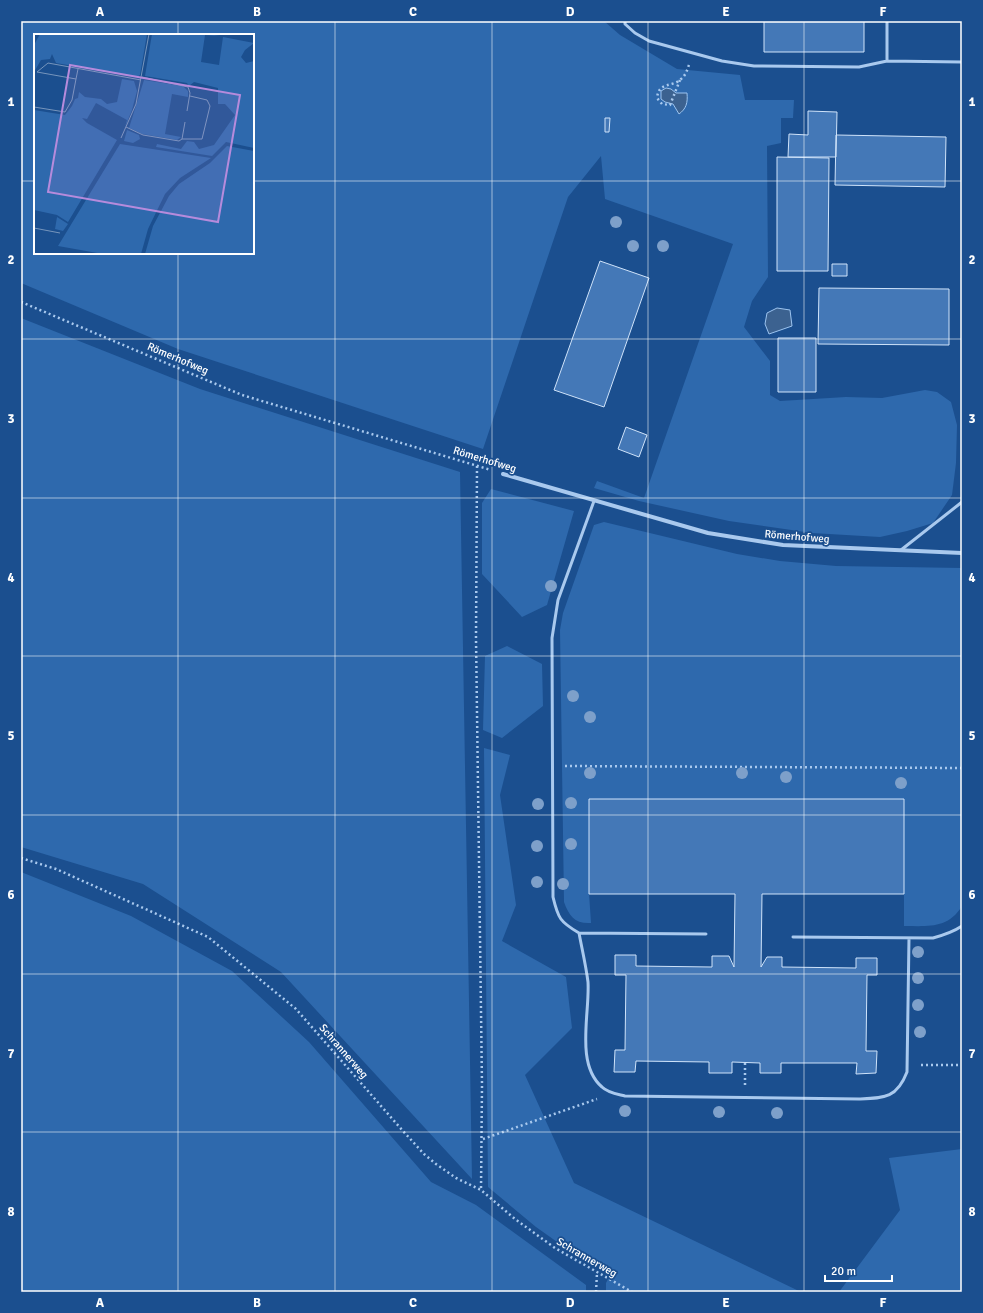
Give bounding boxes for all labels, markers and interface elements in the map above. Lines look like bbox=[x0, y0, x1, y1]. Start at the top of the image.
text: A bbox=[96, 4, 105, 20]
text: B bbox=[253, 4, 261, 20]
text: C bbox=[409, 4, 417, 20]
text: D bbox=[566, 4, 575, 20]
text: E bbox=[722, 4, 730, 20]
text: F bbox=[880, 4, 887, 20]
inset map bbox=[34, 34, 254, 254]
text: 1 bbox=[7, 94, 15, 110]
text: 1 bbox=[968, 94, 976, 110]
text: 2 bbox=[7, 252, 15, 268]
text: 2 bbox=[968, 252, 976, 268]
street label: Römerhofweg bbox=[145, 340, 211, 377]
text: 3 bbox=[7, 411, 15, 427]
text: 3 bbox=[968, 411, 976, 427]
street label: Römerhofweg bbox=[452, 444, 518, 475]
street label: Römerhofweg bbox=[764, 527, 830, 546]
text: 4 bbox=[7, 570, 15, 586]
text: 4 bbox=[968, 570, 976, 586]
text: 5 bbox=[7, 728, 15, 744]
text: 5 bbox=[968, 728, 976, 744]
text: 6 bbox=[7, 887, 15, 903]
text: 6 bbox=[968, 887, 976, 903]
street label: Schrannerweg bbox=[316, 1021, 371, 1081]
text: 7 bbox=[7, 1046, 15, 1062]
text: 7 bbox=[968, 1046, 976, 1062]
text: 8 bbox=[7, 1204, 15, 1220]
text: 8 bbox=[968, 1204, 976, 1220]
street label: Schrannerweg bbox=[554, 1235, 619, 1280]
scale bar bbox=[825, 1257, 892, 1283]
text: 20 m bbox=[831, 1264, 856, 1279]
text: A bbox=[96, 1295, 105, 1311]
text: B bbox=[253, 1295, 261, 1311]
text: C bbox=[409, 1295, 417, 1311]
text: D bbox=[566, 1295, 575, 1311]
text: E bbox=[722, 1295, 730, 1311]
text: F bbox=[880, 1295, 887, 1311]

